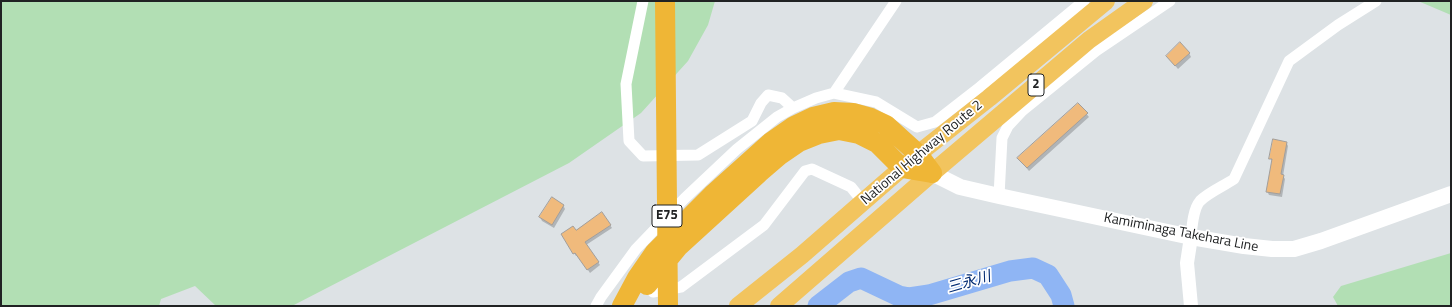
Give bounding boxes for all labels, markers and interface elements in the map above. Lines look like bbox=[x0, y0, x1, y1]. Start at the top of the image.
road number: 2 bbox=[1028, 74, 1044, 96]
street label: National Highway Route 2 bbox=[858, 97, 986, 209]
road number: E75 bbox=[652, 205, 682, 227]
street label: Kamiminaga Takehara Line bbox=[1102, 210, 1260, 256]
water label: 三永川 bbox=[945, 268, 993, 298]

